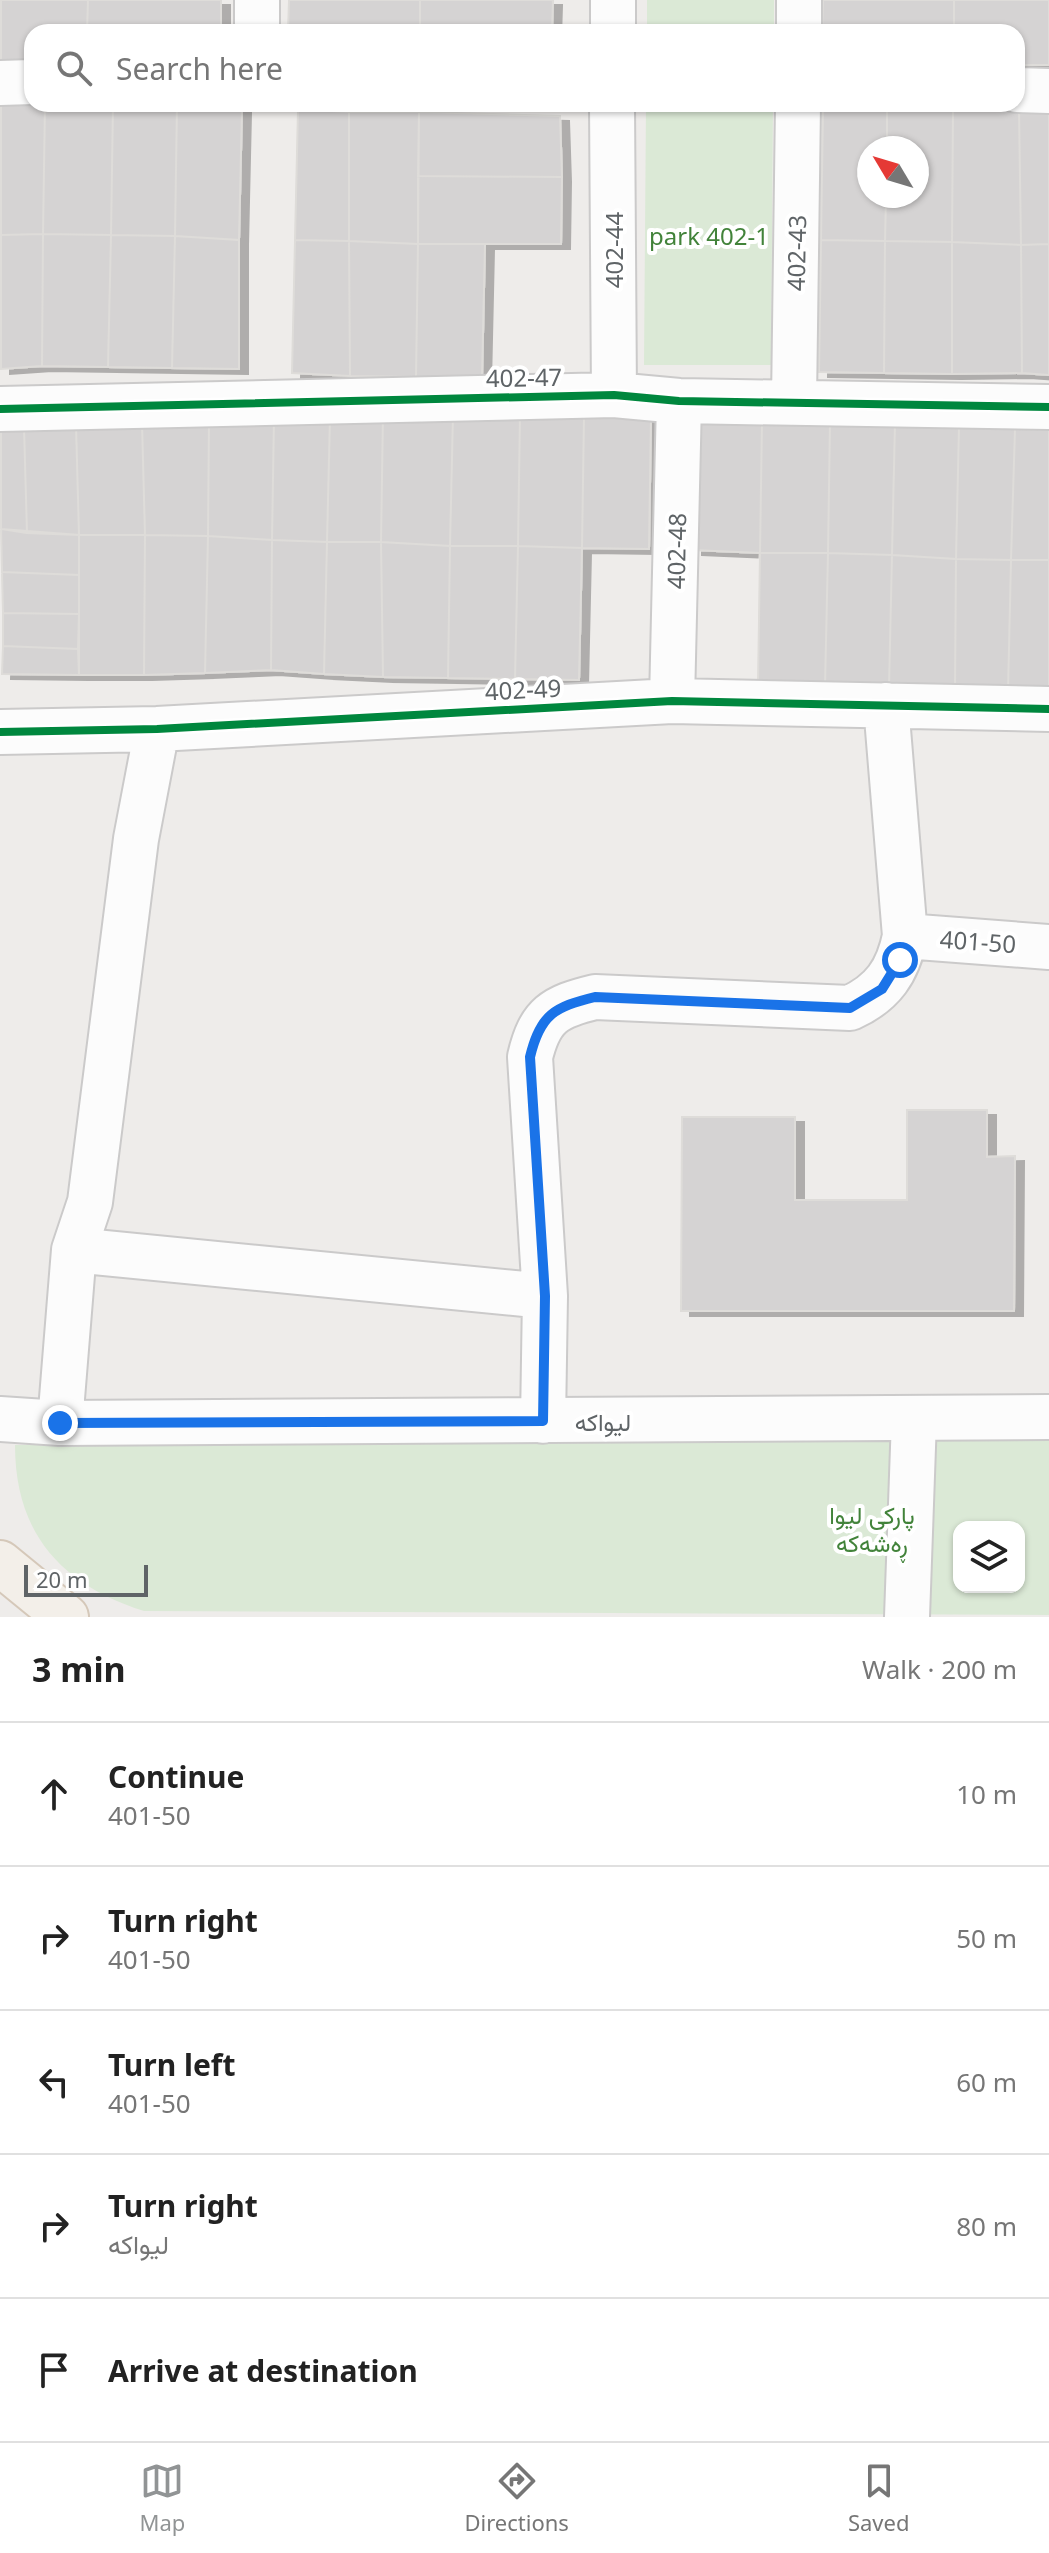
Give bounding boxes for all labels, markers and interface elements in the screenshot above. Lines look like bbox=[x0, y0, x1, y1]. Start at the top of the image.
search box bbox=[24, 24, 1025, 112]
icon: search bbox=[52, 46, 96, 90]
text: Search here bbox=[116, 48, 283, 89]
north arrow bbox=[857, 136, 929, 208]
street label: 402-44 bbox=[597, 212, 630, 288]
street label: 402-43 bbox=[779, 215, 813, 291]
park label: park 402-1 bbox=[649, 219, 769, 252]
street label: 402-47 bbox=[486, 360, 562, 394]
street label: 402-48 bbox=[659, 513, 693, 589]
street label: 402-49 bbox=[484, 671, 562, 707]
street label: 401-50 bbox=[939, 922, 1017, 960]
route start bbox=[882, 942, 918, 978]
route end bbox=[42, 1405, 78, 1441]
street label: لیواکە bbox=[575, 1405, 631, 1438]
park label: پارکی لیوا ڕەشەکە bbox=[829, 1498, 915, 1563]
map controls bbox=[953, 1521, 1025, 1593]
button: layers bbox=[953, 1521, 1025, 1593]
scale bar bbox=[24, 1561, 148, 1597]
text: 20 m bbox=[36, 1564, 87, 1594]
text: 3 min bbox=[32, 1646, 126, 1692]
text: Walk · 200 m bbox=[862, 1651, 1017, 1687]
text: Continue bbox=[108, 1756, 244, 1797]
icon: ahead bbox=[32, 1772, 76, 1816]
text: 10 m bbox=[956, 1776, 1017, 1812]
text: 401-50 bbox=[108, 1797, 191, 1833]
text: Turn right bbox=[108, 1900, 258, 1941]
icon: right bbox=[32, 1916, 76, 1960]
text: 50 m bbox=[956, 1920, 1017, 1956]
text: 401-50 bbox=[108, 1941, 191, 1977]
text: Turn left bbox=[108, 2044, 236, 2085]
icon: left bbox=[32, 2060, 76, 2104]
text: 60 m bbox=[956, 2064, 1017, 2100]
text: 401-50 bbox=[108, 2085, 191, 2121]
text: Turn right bbox=[108, 2185, 258, 2226]
icon: right bbox=[32, 2204, 76, 2248]
text: 80 m bbox=[956, 2208, 1017, 2244]
text: لیواکە bbox=[108, 2226, 169, 2262]
icon: arrive bbox=[32, 2348, 76, 2392]
text: Arrive at destination bbox=[108, 2350, 418, 2391]
tab: Map bbox=[140, 2459, 185, 2537]
tab: Directions bbox=[464, 2459, 569, 2537]
tab: Saved bbox=[848, 2459, 909, 2537]

